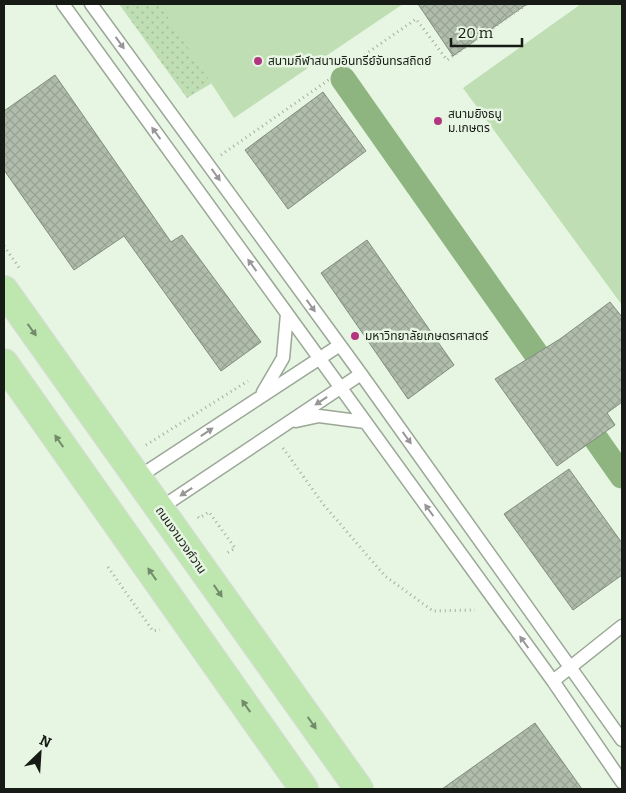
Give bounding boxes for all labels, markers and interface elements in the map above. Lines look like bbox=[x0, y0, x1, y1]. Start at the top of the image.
scale bar bbox=[451, 15, 522, 47]
text: 20 m bbox=[458, 24, 494, 42]
one-way arrow bbox=[115, 36, 125, 50]
place label: สนามกีฬาสนามอินทรีย์จันทรสถิตย์ bbox=[268, 54, 431, 68]
marker: สนามกีฬาสนามอินทรีย์จันทรสถิตย์ bbox=[252, 55, 264, 67]
place label: สนามยิงธนู ม.เกษตร bbox=[448, 107, 502, 135]
marker: สนามยิงธนู ม.เกษตร bbox=[432, 115, 444, 127]
one-way arrow bbox=[152, 127, 162, 140]
one-way arrow bbox=[211, 168, 221, 181]
one-way arrow bbox=[247, 258, 257, 272]
one-way arrow bbox=[306, 299, 317, 312]
one-way arrow bbox=[27, 323, 37, 337]
place label: มหาวิทยาลัยเกษตรศาสตร์ bbox=[365, 329, 489, 343]
marker: มหาวิทยาลัยเกษตรศาสตร์ bbox=[349, 330, 361, 342]
one-way arrow bbox=[314, 396, 327, 406]
one-way arrow bbox=[201, 427, 214, 436]
one-way arrow bbox=[401, 431, 412, 444]
one-way arrow bbox=[54, 434, 64, 448]
one-way arrow bbox=[179, 487, 192, 497]
one-way arrow bbox=[424, 503, 434, 517]
street label: ถนนงามวงศ์วาน bbox=[153, 504, 209, 576]
one-way arrow bbox=[147, 567, 157, 581]
one-way arrow bbox=[213, 584, 223, 598]
one-way arrow bbox=[519, 635, 529, 649]
one-way arrow bbox=[241, 700, 251, 713]
one-way arrow bbox=[307, 716, 317, 730]
north arrow bbox=[15, 728, 65, 778]
text: N bbox=[37, 732, 54, 752]

